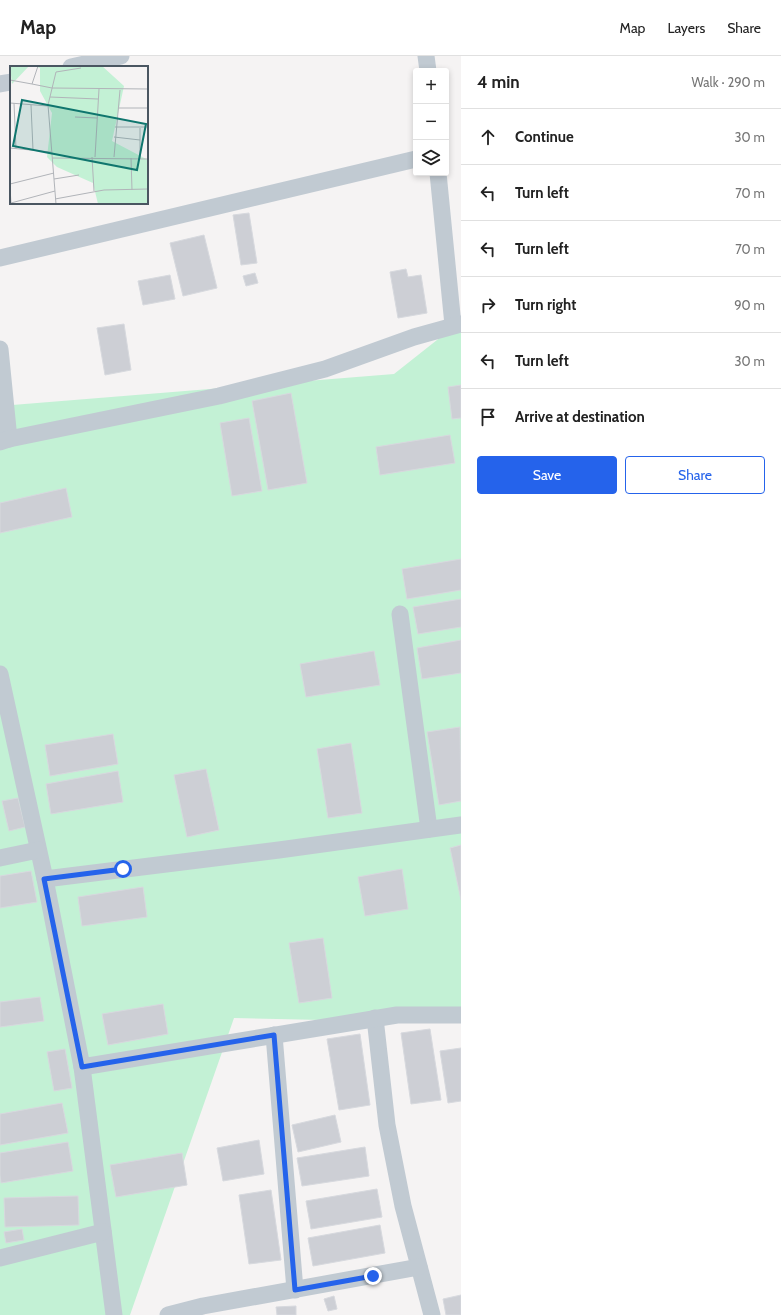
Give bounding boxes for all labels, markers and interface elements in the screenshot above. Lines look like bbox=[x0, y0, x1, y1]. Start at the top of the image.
text: Map bbox=[20, 16, 56, 39]
text: Map bbox=[620, 19, 645, 37]
text: Layers bbox=[667, 19, 705, 37]
text: Share bbox=[727, 19, 761, 37]
inset map bbox=[10, 66, 148, 204]
map controls bbox=[413, 68, 449, 176]
button: + bbox=[413, 68, 449, 104]
text: 4 min bbox=[477, 72, 520, 92]
text: Walk · 290 m bbox=[692, 74, 765, 90]
button: − bbox=[413, 104, 449, 140]
icon: ahead bbox=[477, 126, 499, 148]
text: Continue bbox=[515, 128, 574, 146]
text: 30 m bbox=[735, 129, 765, 145]
button: layers bbox=[413, 140, 449, 176]
icon: left bbox=[477, 182, 499, 204]
text: Turn left bbox=[515, 184, 569, 202]
text: 70 m bbox=[735, 185, 765, 201]
icon: left bbox=[477, 238, 499, 260]
text: Turn left bbox=[515, 240, 569, 258]
text: 70 m bbox=[735, 241, 765, 257]
icon: right bbox=[477, 294, 499, 316]
text: Turn right bbox=[515, 296, 576, 314]
text: 90 m bbox=[734, 297, 765, 313]
icon: left bbox=[477, 350, 499, 372]
text: Turn left bbox=[515, 352, 569, 370]
text: 30 m bbox=[735, 353, 765, 369]
icon: arrive bbox=[477, 406, 499, 428]
text: Arrive at destination bbox=[515, 408, 645, 426]
button: Save bbox=[477, 456, 617, 494]
button: Share bbox=[625, 456, 765, 494]
route start bbox=[114, 860, 132, 878]
route end bbox=[364, 1267, 382, 1285]

